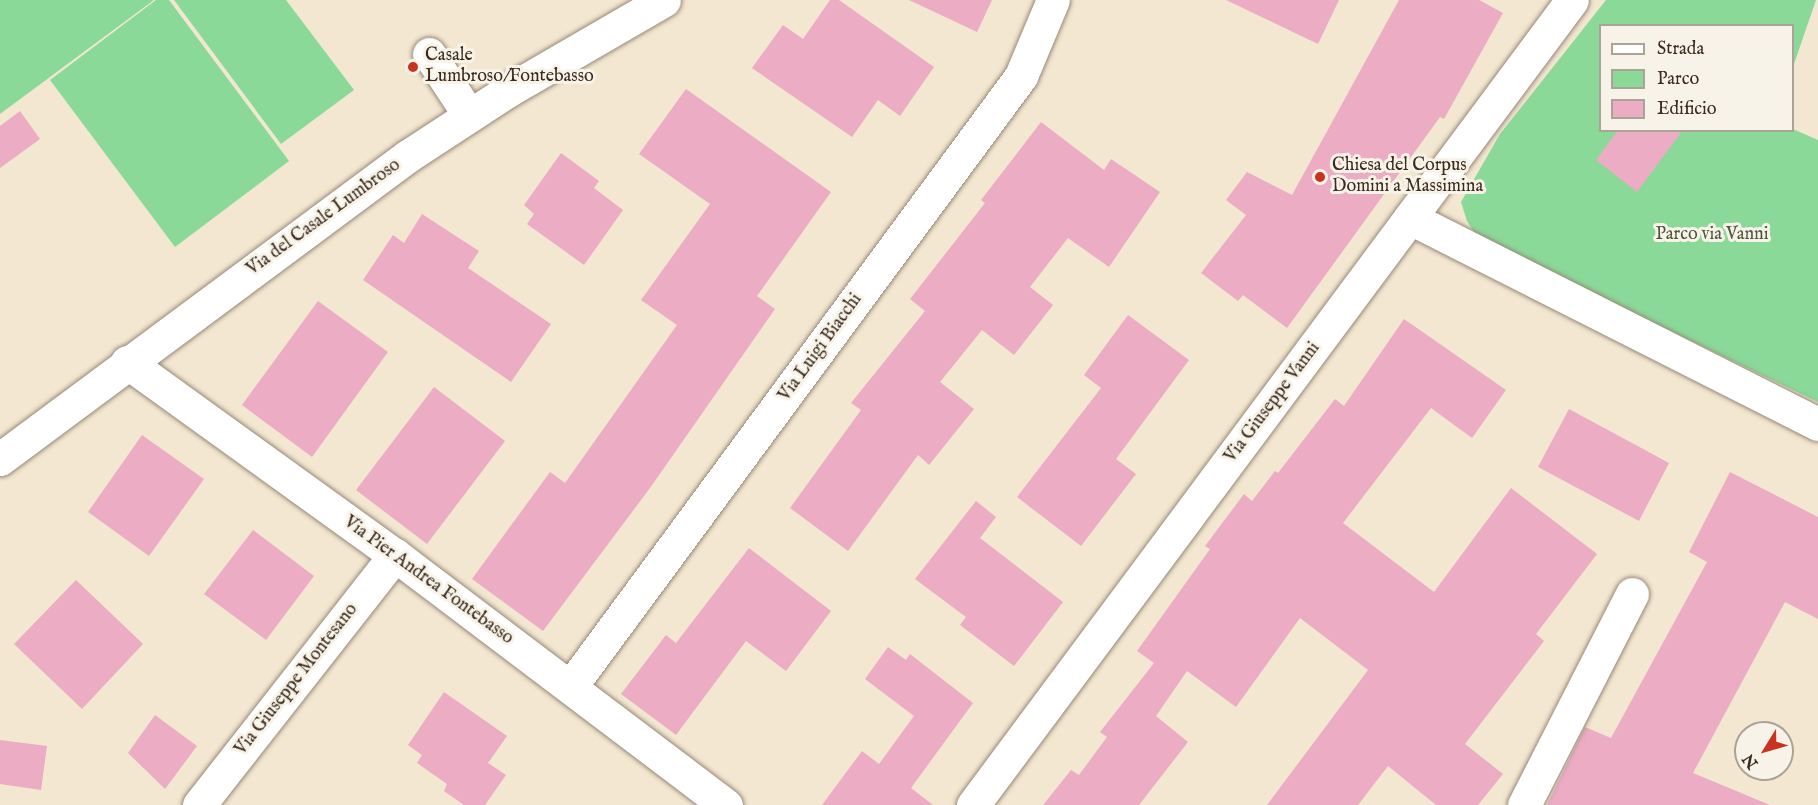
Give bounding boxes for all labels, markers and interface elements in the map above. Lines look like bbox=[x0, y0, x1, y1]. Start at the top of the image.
legend bbox=[1599, 24, 1794, 132]
text: Strada bbox=[1657, 38, 1704, 61]
place label: Casale Lumbroso/Fontebasso bbox=[425, 46, 594, 88]
marker: Casale Lumbroso/Fontebasso bbox=[406, 60, 420, 74]
text: Parco bbox=[1657, 68, 1699, 91]
text: Edificio bbox=[1657, 98, 1717, 121]
street label: Via del Casale Lumbroso bbox=[243, 155, 405, 281]
place label: Chiesa del Corpus Domini a Massimina bbox=[1332, 156, 1483, 198]
marker: Chiesa del Corpus Domini a Massimina bbox=[1313, 170, 1327, 184]
park label: Parco via Vanni bbox=[1656, 224, 1768, 246]
street label: Via Luigi Biacchi bbox=[775, 290, 867, 406]
street label: Via Giuseppe Vanni bbox=[1221, 338, 1325, 468]
street label: Via Pier Andrea Fontebasso bbox=[339, 512, 517, 650]
street label: Via Giuseppe Montesano bbox=[231, 600, 363, 760]
north arrow bbox=[1734, 721, 1794, 781]
text: N bbox=[1739, 749, 1763, 772]

